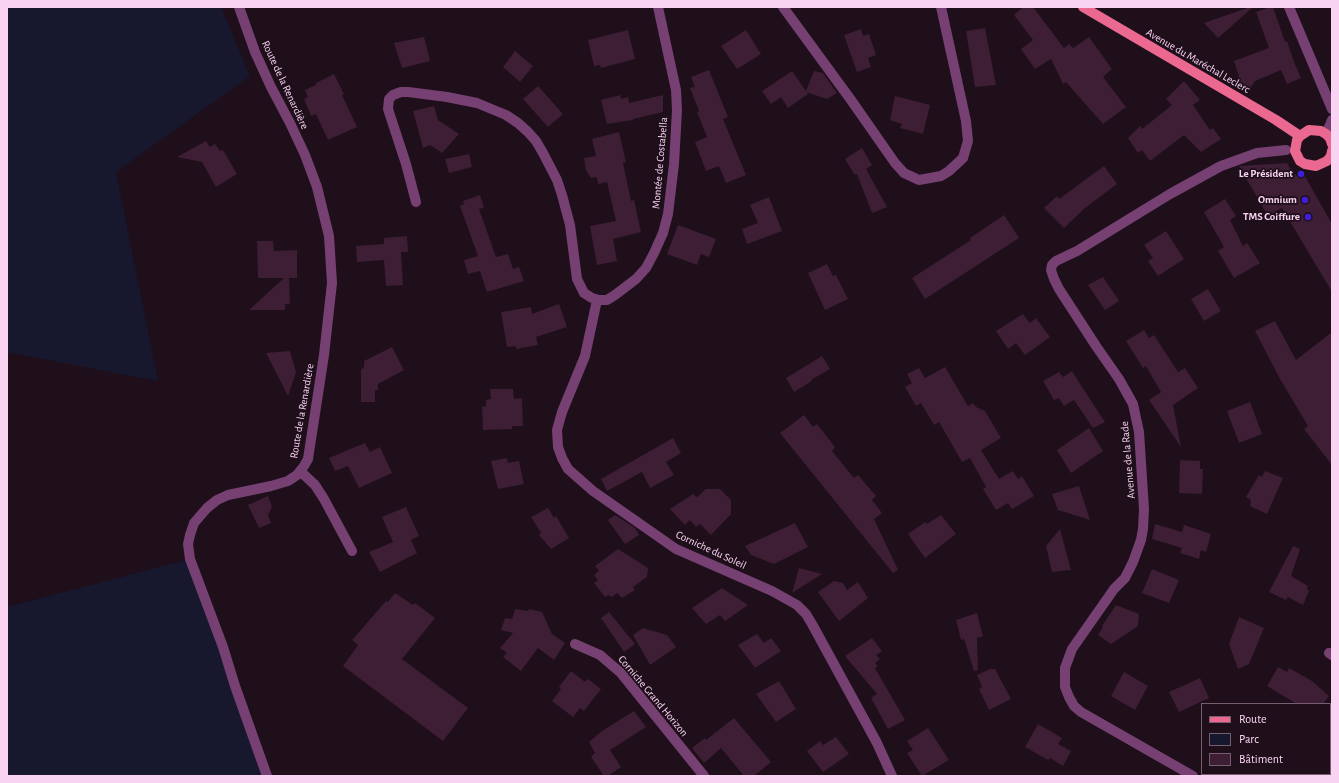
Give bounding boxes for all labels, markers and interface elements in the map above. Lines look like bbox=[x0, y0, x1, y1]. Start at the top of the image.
street label: Avenue du Maréchal Leclerc bbox=[1144, 26, 1252, 96]
street label: Route de la Renardière bbox=[259, 39, 311, 131]
street label: Montée de Costabella bbox=[649, 117, 671, 209]
place label: Le Président bbox=[1239, 167, 1293, 181]
marker: Le Président bbox=[1296, 169, 1306, 179]
place label: Omnium bbox=[1258, 193, 1297, 207]
marker: Omnium bbox=[1300, 195, 1310, 205]
place label: TMS Coiffure bbox=[1243, 210, 1300, 224]
marker: TMS Coiffure bbox=[1303, 212, 1313, 222]
street label: Route de la Renardière bbox=[287, 362, 317, 460]
street label: Avenue de la Rade bbox=[1118, 421, 1138, 499]
street label: Corniche du Soleil bbox=[674, 528, 748, 572]
street label: Corniche Grand Horizon bbox=[615, 653, 691, 739]
legend bbox=[1201, 703, 1331, 775]
text: Route bbox=[1239, 713, 1266, 725]
text: Parc bbox=[1239, 733, 1259, 745]
text: Bâtiment bbox=[1239, 753, 1283, 765]

